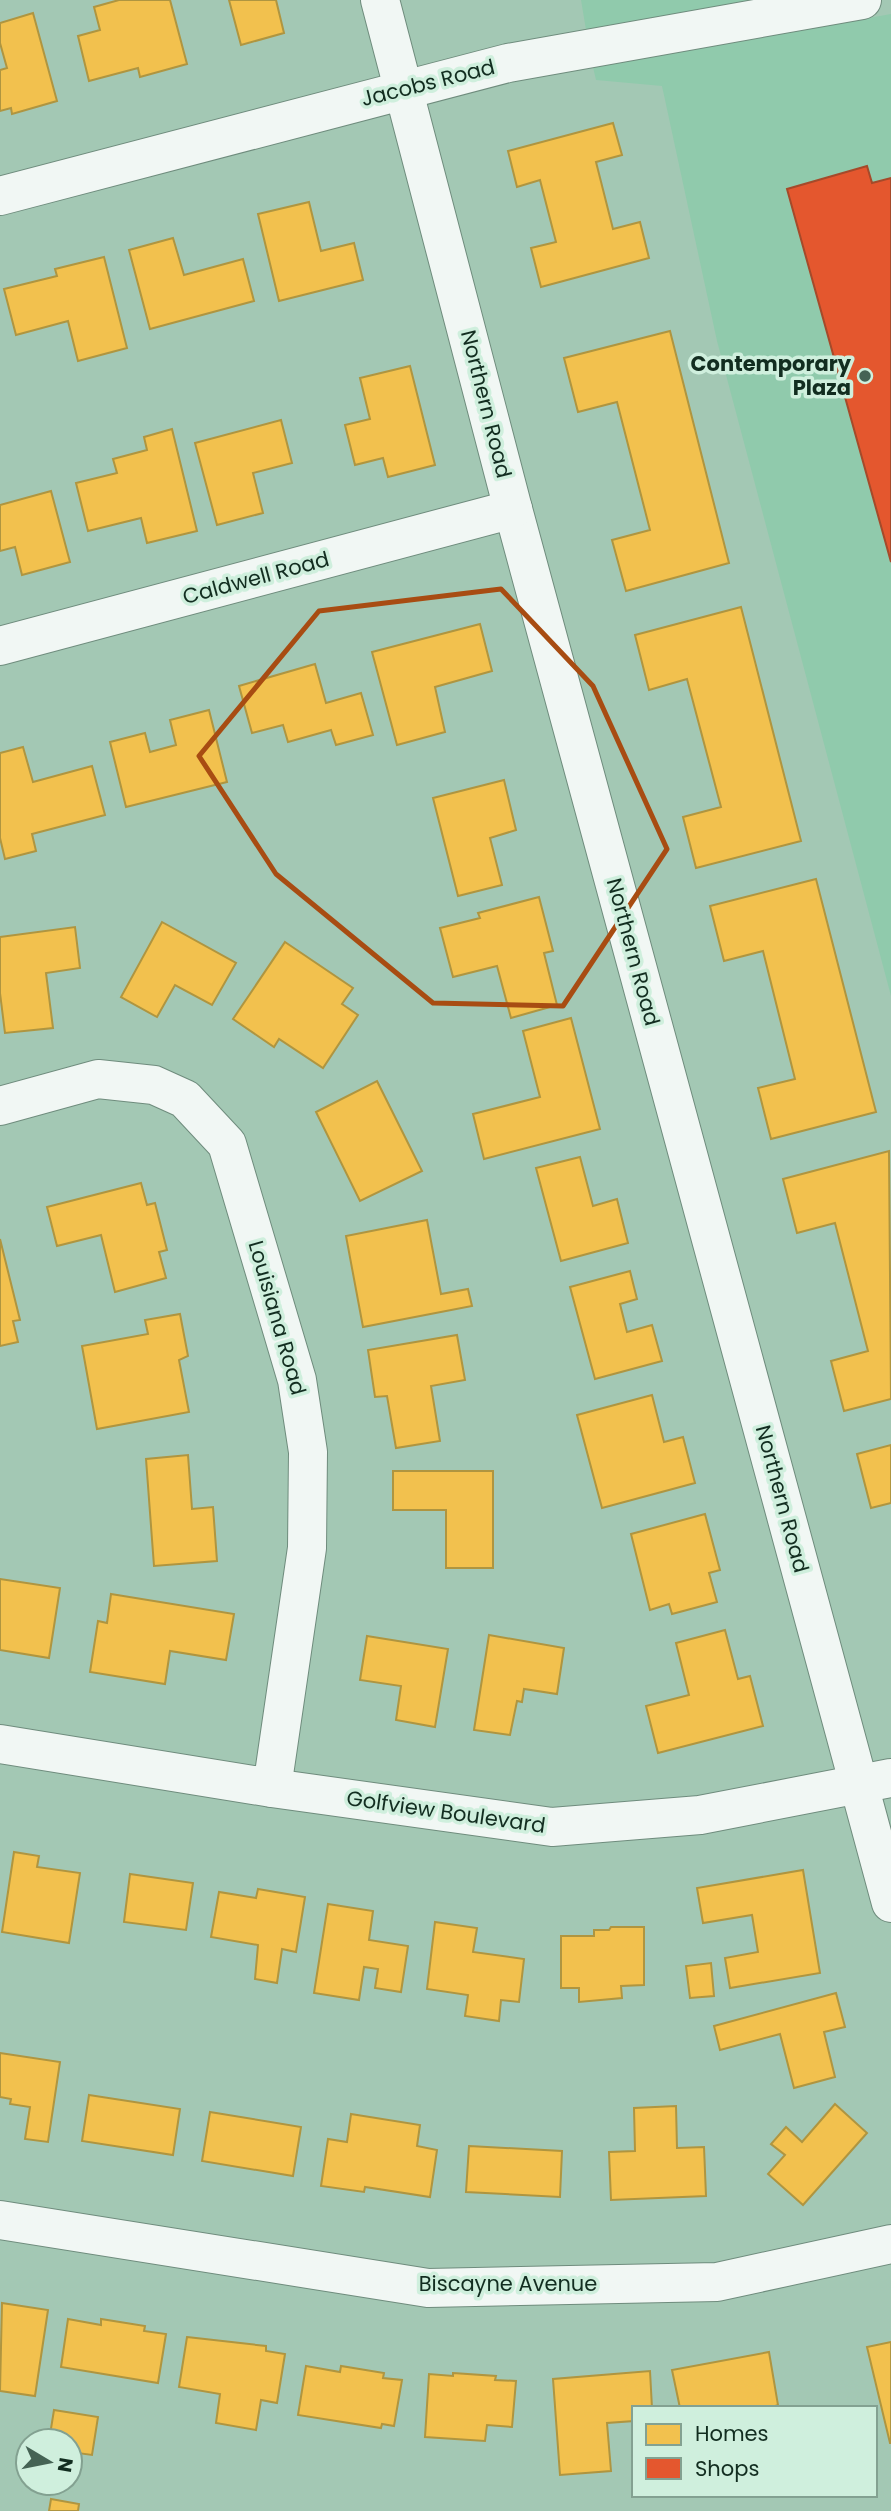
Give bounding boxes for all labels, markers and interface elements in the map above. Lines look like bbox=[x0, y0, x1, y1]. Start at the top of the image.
street label: Jacobs Road bbox=[358, 52, 498, 113]
street label: Northern Road bbox=[454, 327, 519, 481]
place label: Contemporary Plaza bbox=[691, 349, 852, 402]
marker: Contemporary Plaza bbox=[857, 368, 873, 384]
street label: Caldwell Road bbox=[179, 544, 332, 611]
street label: Northern Road bbox=[600, 875, 667, 1029]
street label: Louisiana Road bbox=[242, 1237, 313, 1398]
street label: Northern Road bbox=[749, 1422, 816, 1576]
street label: Golfview Boulevard bbox=[345, 1783, 547, 1840]
street label: Biscayne Avenue bbox=[419, 2269, 597, 2298]
legend bbox=[632, 2406, 877, 2497]
text: Homes bbox=[695, 2419, 769, 2448]
north arrow bbox=[14, 2427, 84, 2497]
text: Shops bbox=[695, 2454, 759, 2483]
text: N bbox=[51, 2455, 80, 2474]

